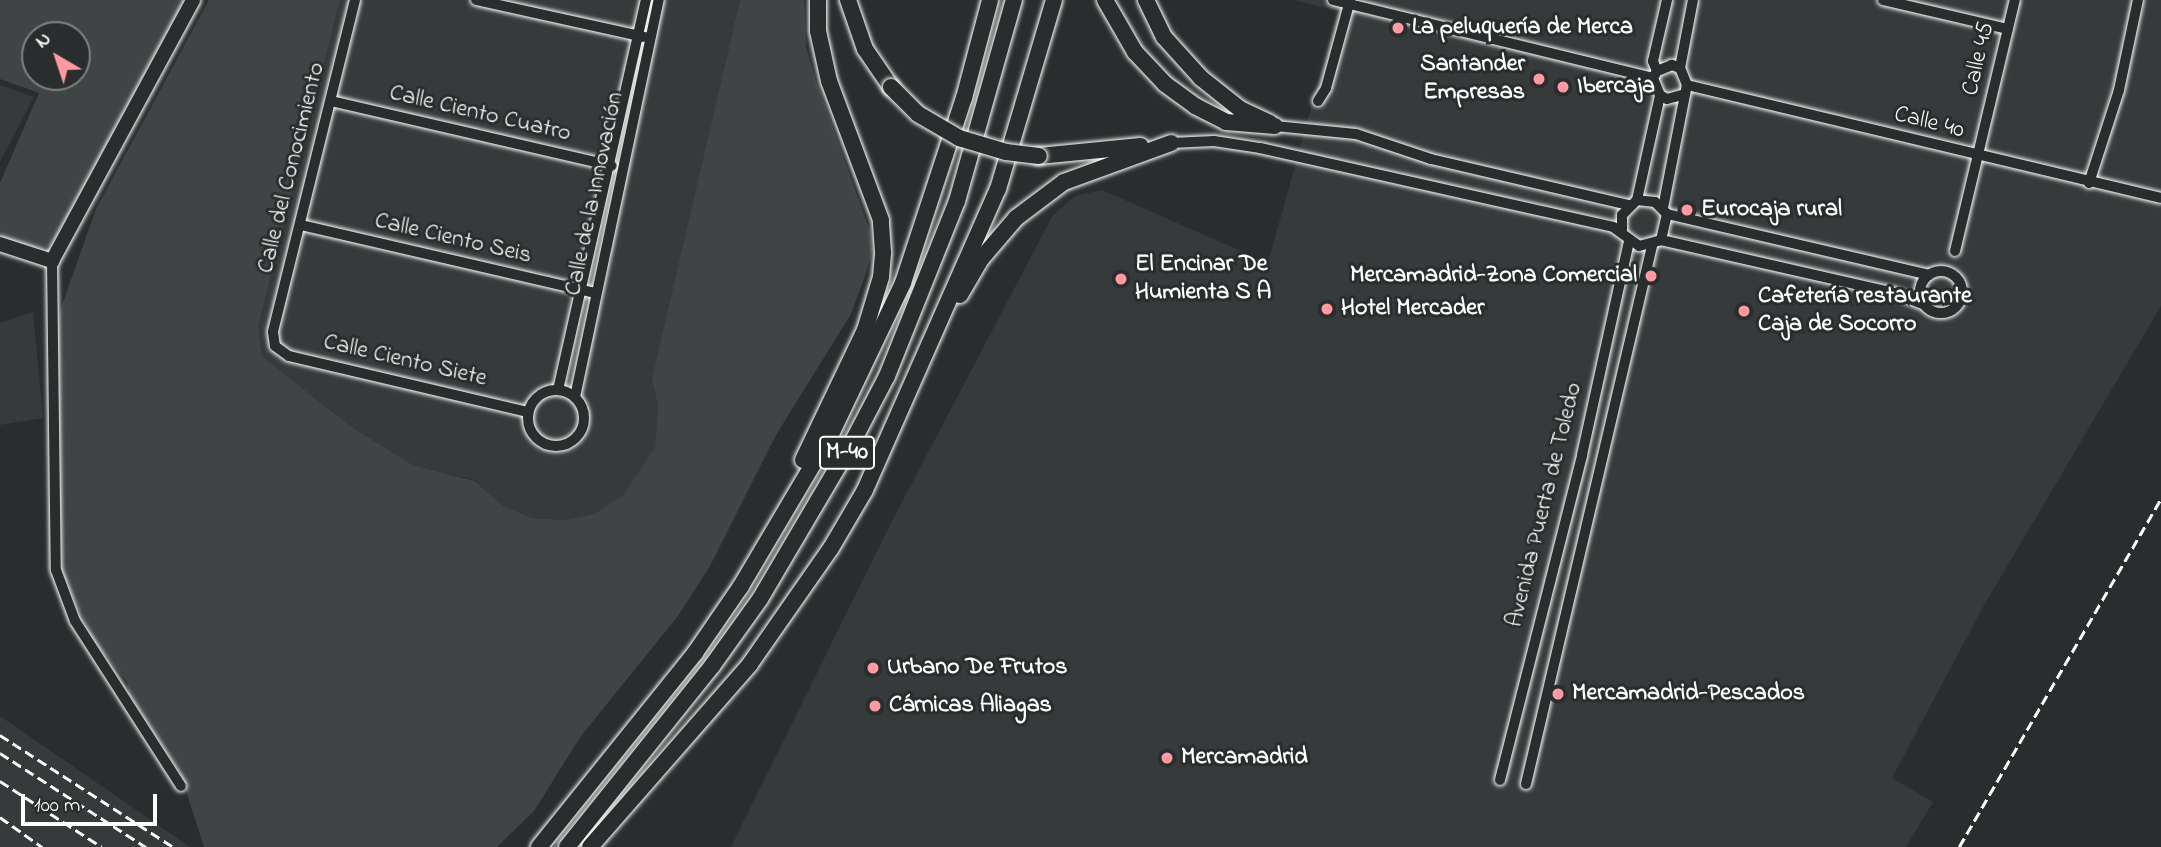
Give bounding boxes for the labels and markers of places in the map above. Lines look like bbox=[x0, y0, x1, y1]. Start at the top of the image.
place label: La peluquería de Merca bbox=[1412, 14, 1633, 42]
marker: La peluquería de Merca bbox=[1390, 20, 1406, 36]
place label: Santander Empresas bbox=[1420, 51, 1525, 107]
marker: Santander Empresas bbox=[1531, 71, 1547, 87]
place label: Ibercaja bbox=[1577, 73, 1655, 101]
marker: Ibercaja bbox=[1555, 79, 1571, 95]
place label: Eurocaja rural bbox=[1701, 196, 1842, 224]
marker: Eurocaja rural bbox=[1679, 202, 1695, 218]
place label: El Encinar De Humienta S A bbox=[1135, 251, 1271, 307]
place label: Mercamadrid-Zona Comercial bbox=[1350, 262, 1637, 290]
marker: Mercamadrid-Zona Comercial bbox=[1643, 268, 1659, 284]
marker: El Encinar De Humienta S A bbox=[1113, 271, 1129, 287]
place label: Cafetería restaurante Caja de Socorro bbox=[1758, 283, 1972, 339]
place label: Hotel Mercader bbox=[1341, 295, 1484, 323]
marker: Hotel Mercader bbox=[1319, 301, 1335, 317]
marker: Cafetería restaurante Caja de Socorro bbox=[1736, 303, 1752, 319]
place label: Urbano De Frutos bbox=[887, 654, 1067, 682]
marker: Urbano De Frutos bbox=[865, 660, 881, 676]
place label: Mercamadrid-Pescados bbox=[1572, 680, 1805, 708]
marker: Mercamadrid-Pescados bbox=[1550, 686, 1566, 702]
place label: Cárnicas Aliagas bbox=[889, 692, 1052, 720]
marker: Cárnicas Aliagas bbox=[867, 698, 883, 714]
place label: Mercamadrid bbox=[1181, 744, 1308, 772]
marker: Mercamadrid bbox=[1159, 750, 1175, 766]

